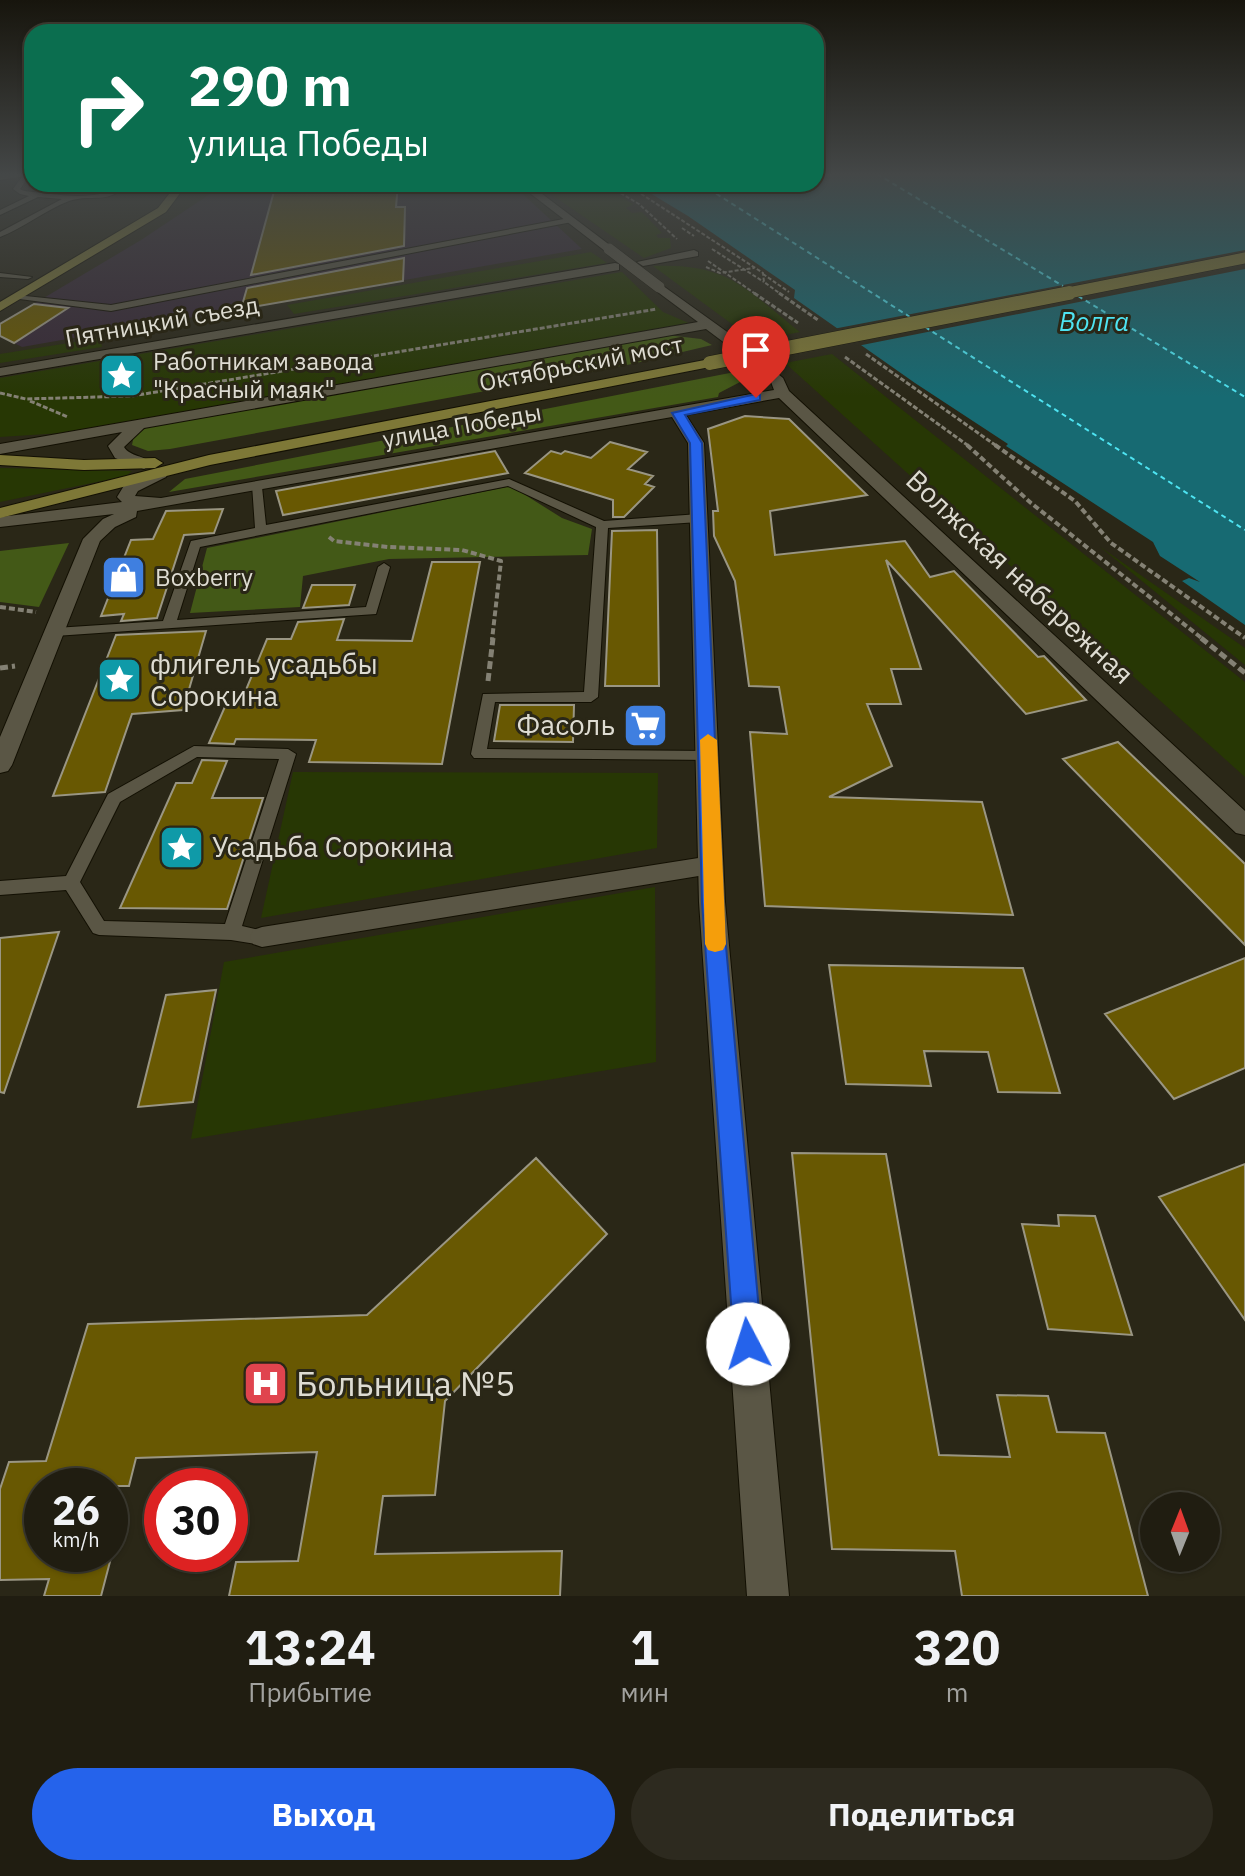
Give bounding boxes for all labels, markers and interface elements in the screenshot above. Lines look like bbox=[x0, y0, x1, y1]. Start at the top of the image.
text: 290 m bbox=[188, 49, 352, 121]
icon: right bbox=[56, 56, 160, 160]
text: улица Победы bbox=[188, 119, 429, 166]
street label: Пятницкий съезд bbox=[62, 288, 261, 354]
water label: Волга bbox=[1059, 304, 1129, 338]
pin bbox=[722, 316, 790, 398]
street label: Октябрьский мост bbox=[476, 328, 685, 398]
icon: arrive bbox=[734, 328, 778, 372]
place label: Работникам завода "Красный маяк" bbox=[153, 345, 373, 405]
place icon: Работникам завода "Красный маяк" bbox=[98, 352, 146, 400]
street label: улица Победы bbox=[380, 395, 544, 455]
street label: Волжская набережная bbox=[899, 461, 1142, 692]
shop icon: Boxberry bbox=[100, 554, 148, 602]
place label: Boxberry bbox=[155, 561, 253, 593]
place label: флигель усадьбы Сорокина bbox=[150, 645, 378, 714]
place icon: флигель усадьбы Сорокина bbox=[95, 656, 143, 704]
supermarket icon: Фасоль bbox=[622, 701, 670, 749]
place label: Фасоль bbox=[517, 706, 615, 743]
place icon: Усадьба Сорокина bbox=[157, 823, 205, 871]
place label: Усадьба Сорокина bbox=[212, 828, 453, 865]
position arrow bbox=[706, 1302, 790, 1386]
hospital icon: Больница №5 bbox=[241, 1360, 289, 1408]
place label: Больница №5 bbox=[296, 1361, 515, 1405]
speed limit sign: 30 bbox=[144, 1468, 248, 1572]
text: 26 bbox=[52, 1484, 100, 1536]
north arrow bbox=[1140, 1492, 1220, 1572]
map controls bbox=[1140, 1492, 1220, 1572]
text: km/h bbox=[52, 1526, 100, 1553]
text: 13:24 bbox=[245, 1616, 376, 1678]
text: 1 bbox=[630, 1616, 659, 1678]
text: 320 bbox=[914, 1616, 1000, 1678]
text: Прибытие bbox=[248, 1675, 372, 1709]
text: мин bbox=[620, 1675, 669, 1709]
text: m bbox=[946, 1675, 968, 1709]
button: Выход bbox=[32, 1768, 615, 1860]
button: Поделиться bbox=[631, 1768, 1213, 1860]

